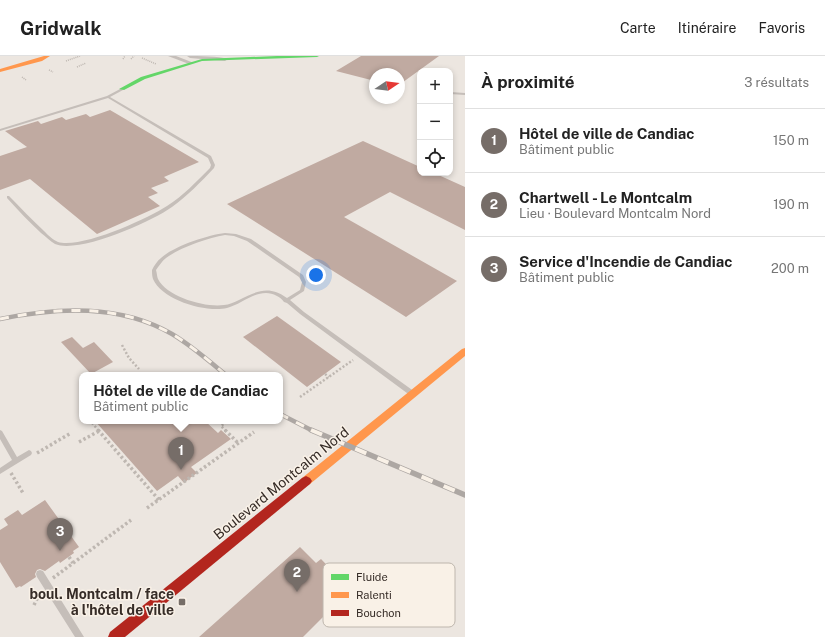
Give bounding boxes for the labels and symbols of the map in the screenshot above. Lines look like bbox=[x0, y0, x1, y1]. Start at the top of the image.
north arrow bbox=[369, 68, 405, 104]
your location bbox=[306, 265, 326, 285]
street label: Boulevard Montcalm Nord bbox=[210, 424, 352, 542]
pin: 1 bbox=[168, 437, 194, 470]
pin: 3 bbox=[47, 518, 73, 551]
pin: 2 bbox=[284, 559, 310, 592]
legend bbox=[323, 563, 455, 627]
text: Fluide bbox=[356, 571, 388, 583]
place label: boul. Montcalm / face à l'hôtel de ville bbox=[29, 586, 174, 618]
text: Ralenti bbox=[356, 589, 392, 601]
marker: boul. Montcalm / face à l'hôtel de ville bbox=[177, 597, 187, 607]
text: Bouchon bbox=[356, 607, 401, 619]

